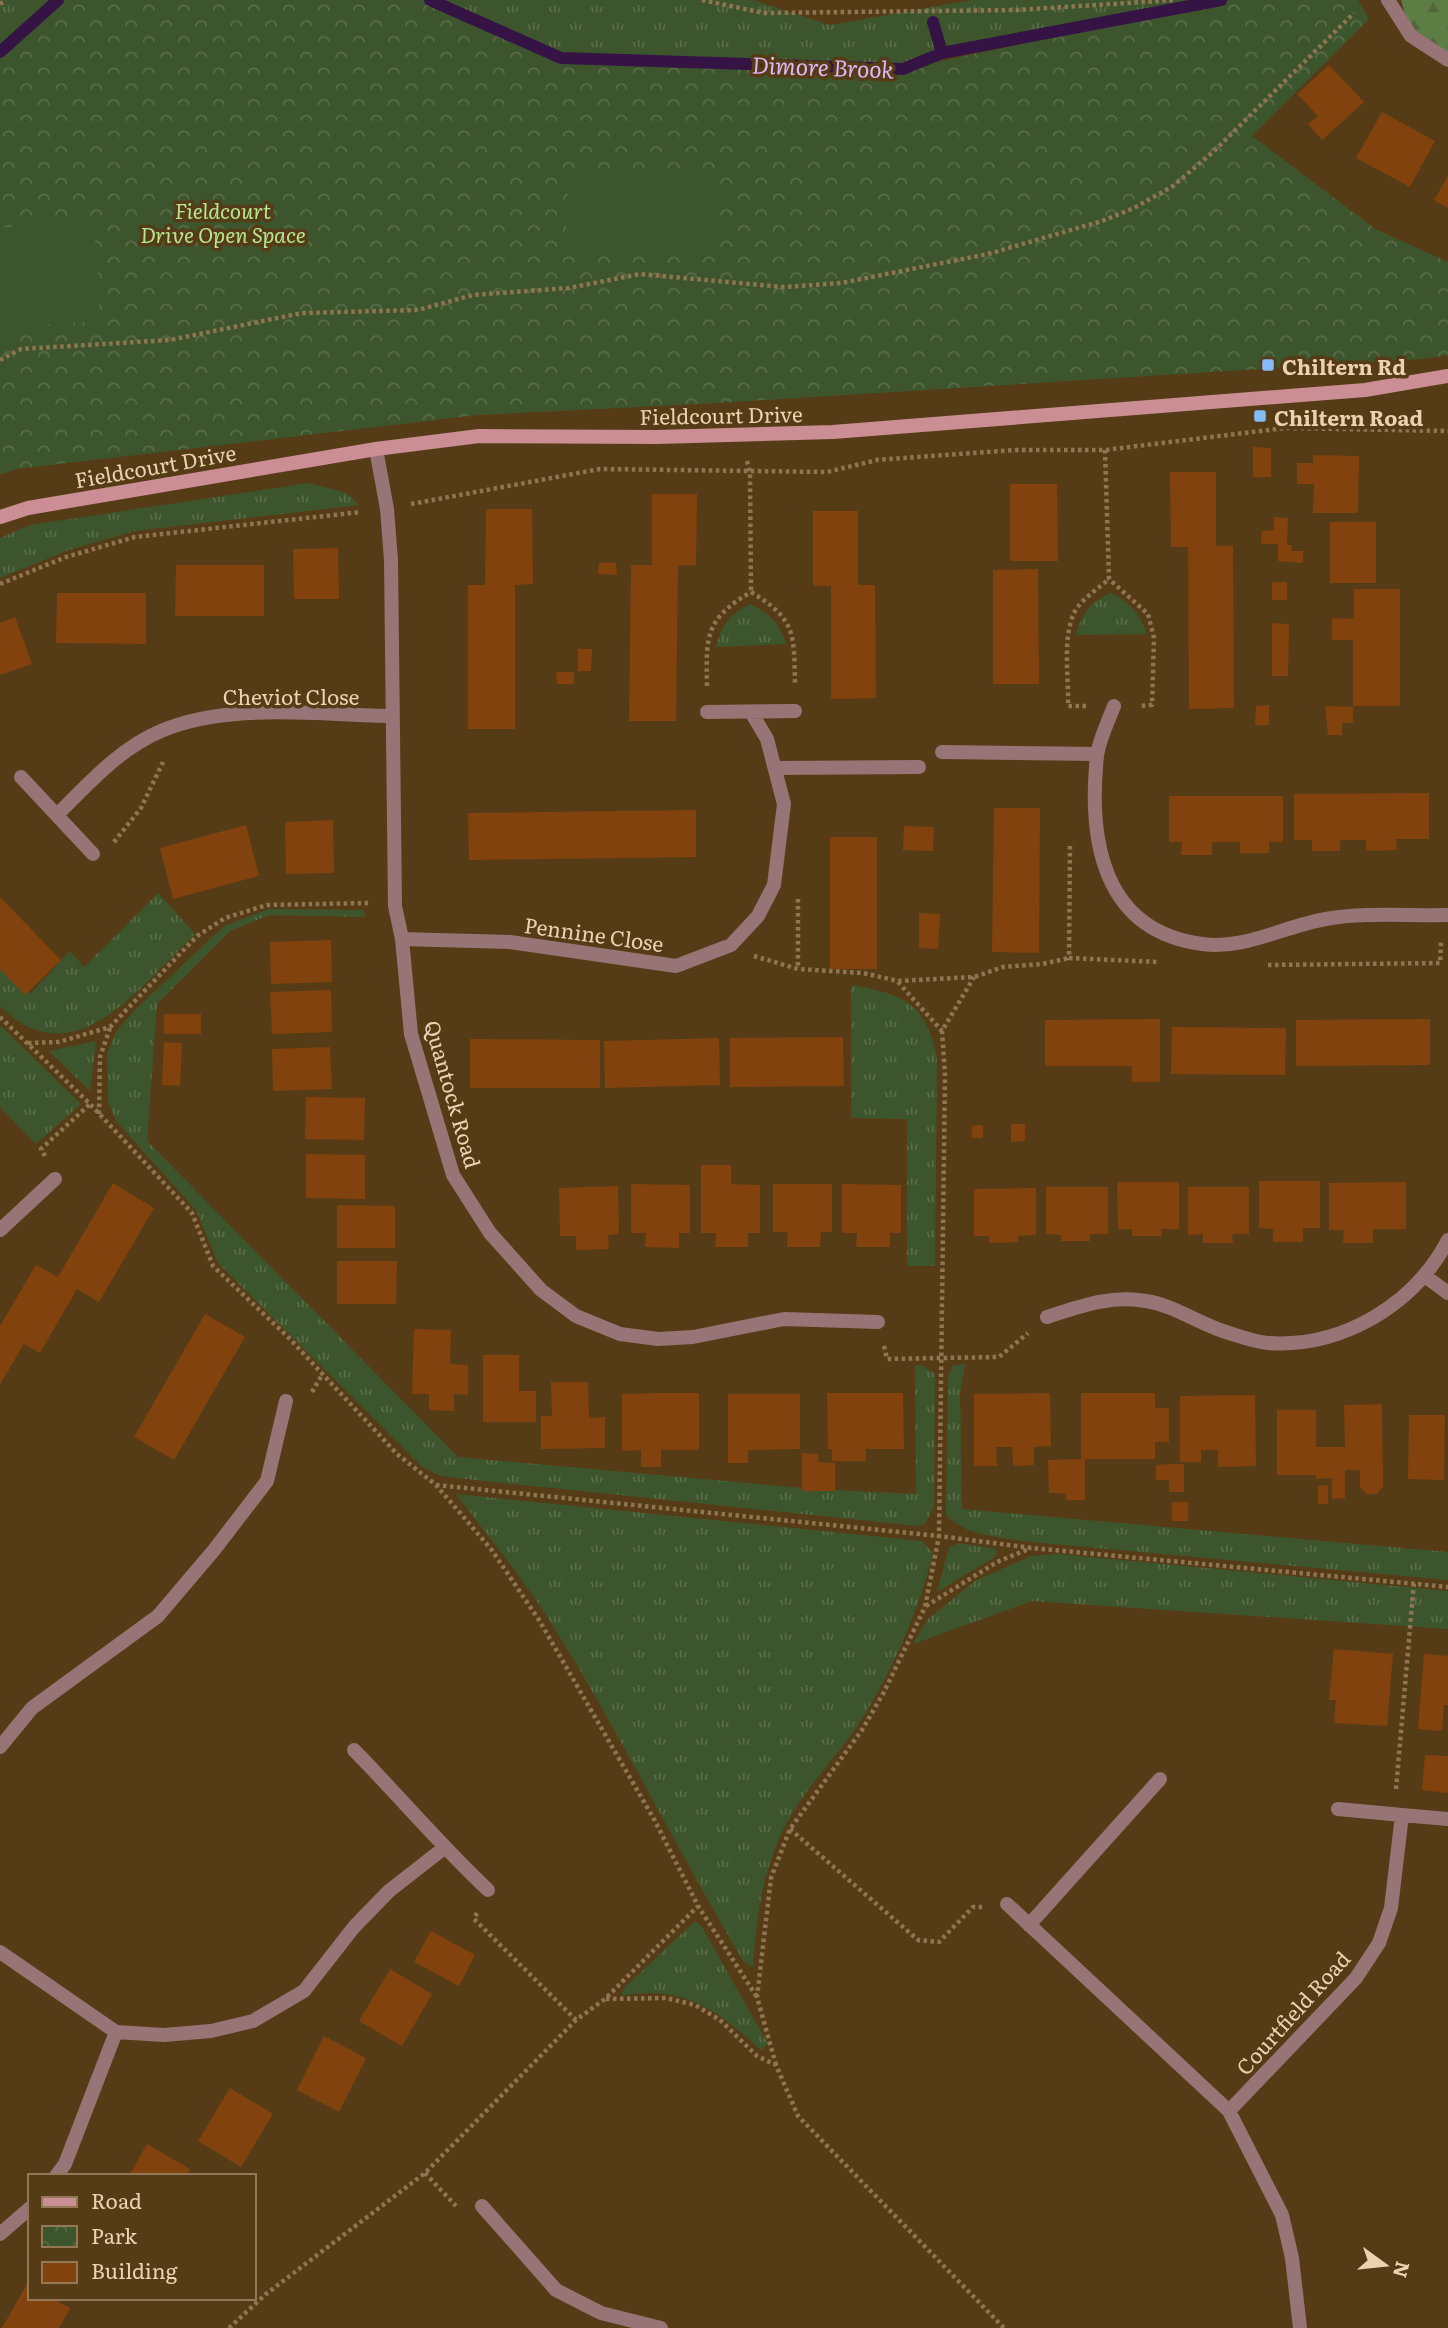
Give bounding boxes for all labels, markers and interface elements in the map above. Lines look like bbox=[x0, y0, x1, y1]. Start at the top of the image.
water label: Dimore Brook bbox=[751, 47, 895, 85]
park label: Fieldcourt Drive Open Space bbox=[140, 194, 306, 249]
place label: Chiltern Rd bbox=[1282, 350, 1406, 381]
marker: Chiltern Rd bbox=[1260, 357, 1276, 373]
street label: Fieldcourt Drive bbox=[639, 397, 803, 431]
place label: Chiltern Road bbox=[1274, 401, 1423, 432]
marker: Chiltern Road bbox=[1252, 408, 1268, 424]
street label: Fieldcourt Drive bbox=[72, 436, 238, 494]
street label: Cheviot Close bbox=[223, 680, 359, 711]
street label: Pennine Close bbox=[522, 908, 666, 958]
street label: Quantock Road bbox=[418, 1016, 490, 1172]
street label: Courtfield Road bbox=[1228, 1943, 1356, 2081]
legend bbox=[28, 2174, 256, 2300]
text: Road bbox=[91, 2184, 142, 2215]
text: Park bbox=[91, 2219, 137, 2250]
north arrow bbox=[1350, 2230, 1420, 2300]
text: Building bbox=[91, 2254, 178, 2285]
text: N bbox=[1387, 2258, 1418, 2281]

